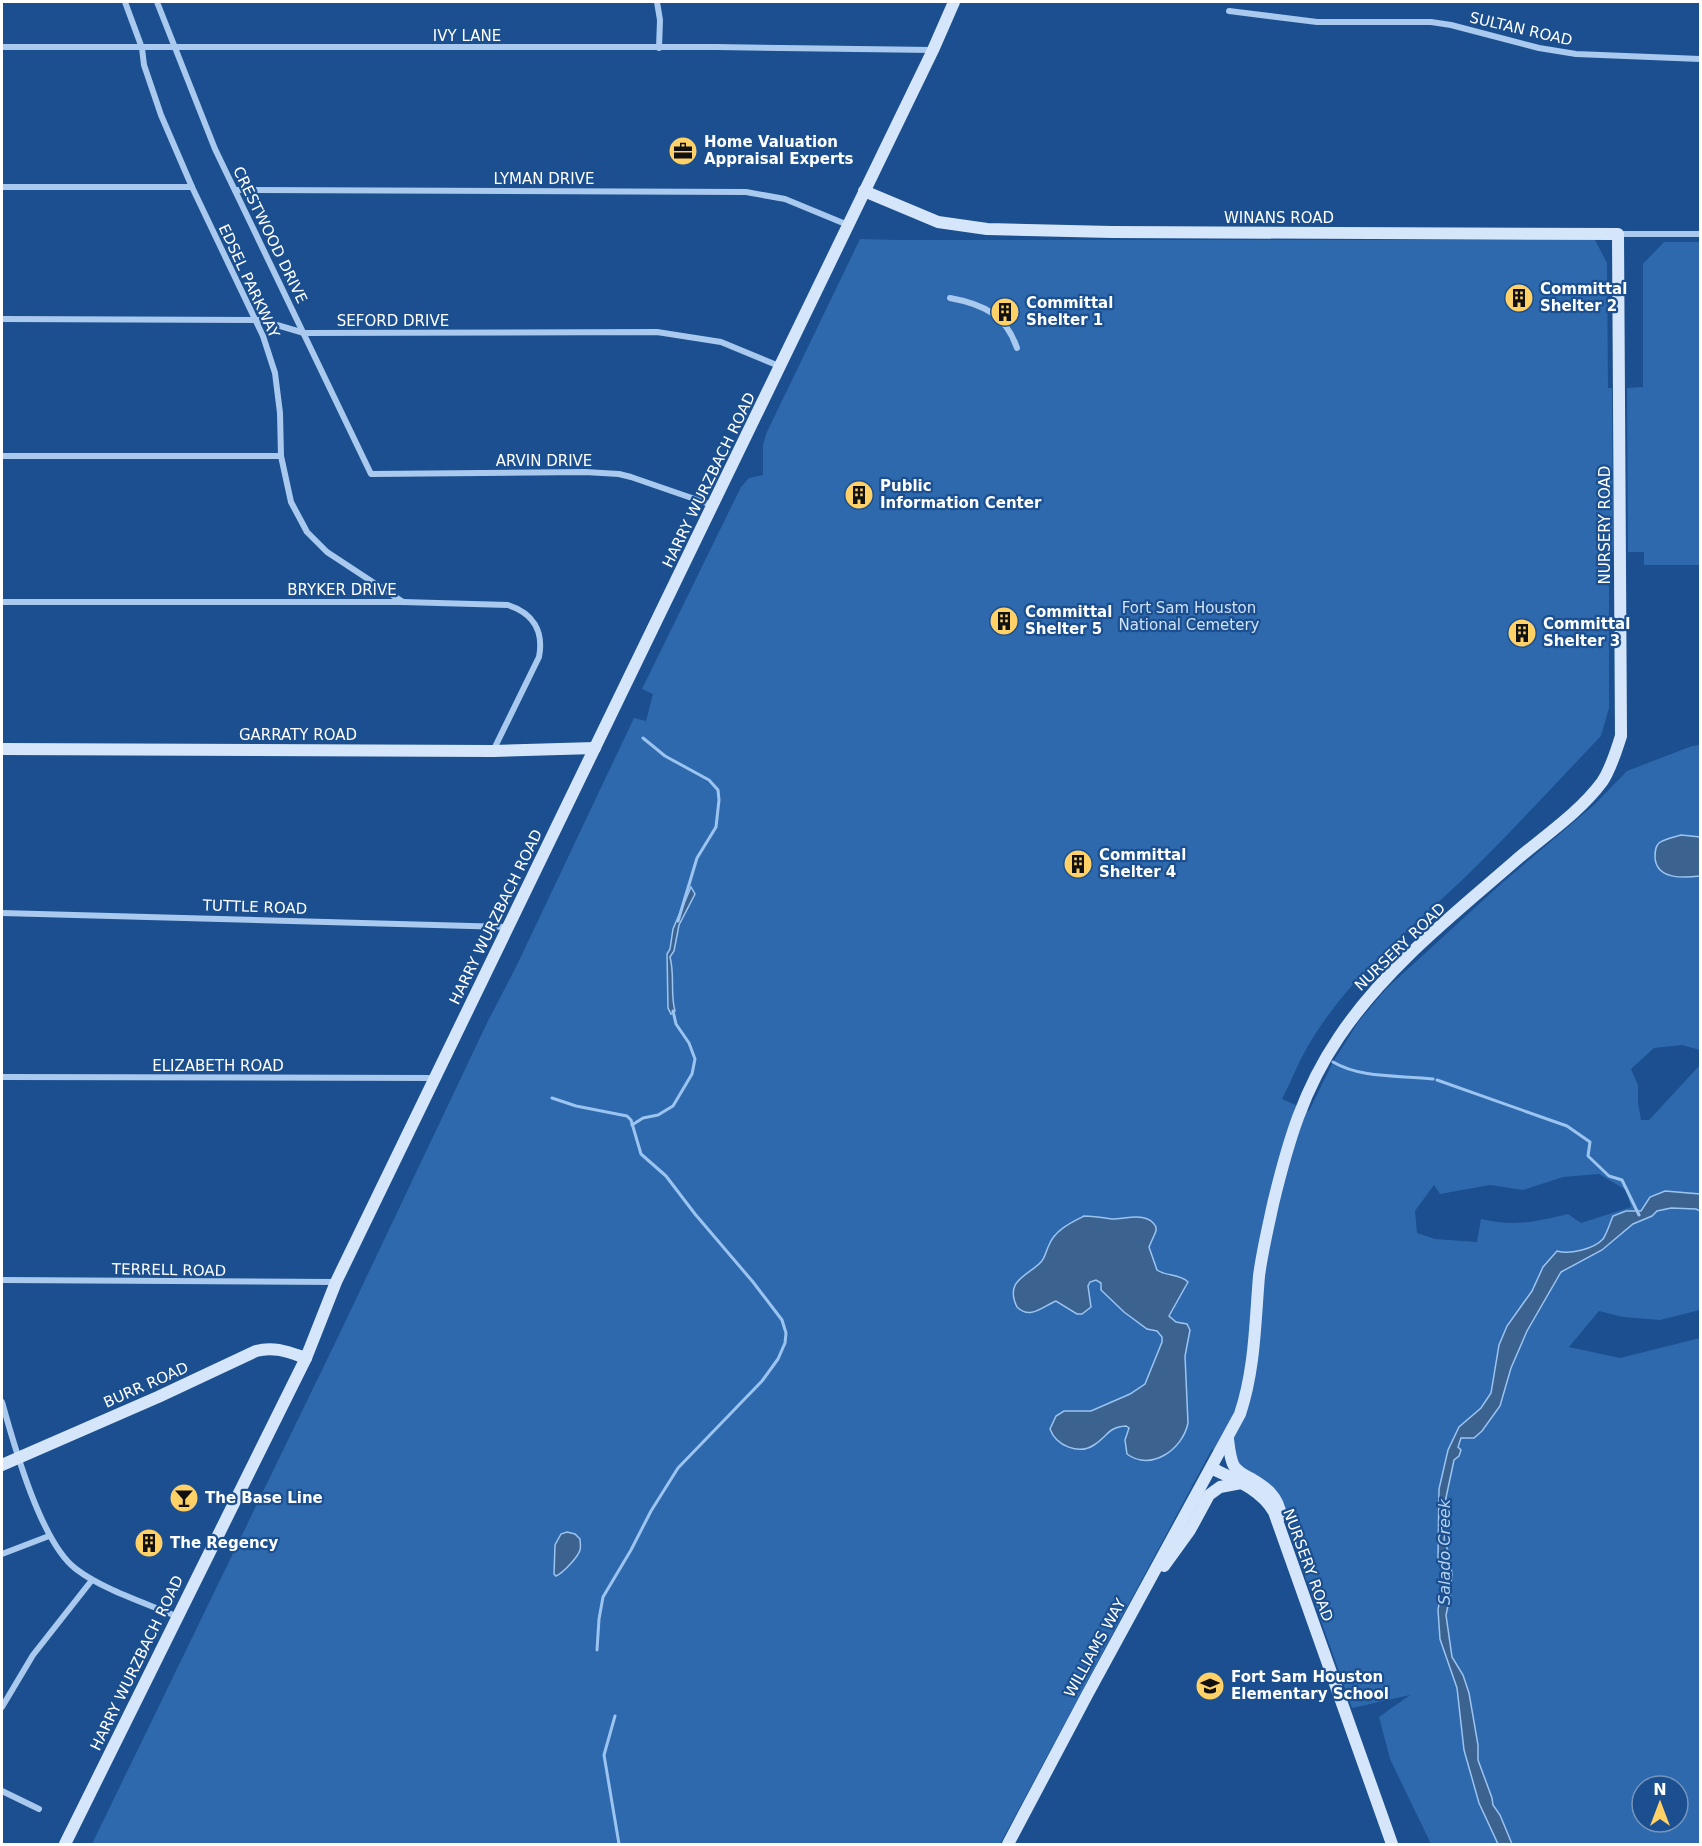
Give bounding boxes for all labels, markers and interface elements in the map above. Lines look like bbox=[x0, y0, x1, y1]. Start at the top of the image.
street label: SULTAN ROAD bbox=[1468, 8, 1574, 50]
street label: IVY LANE bbox=[433, 27, 501, 45]
place label: Home Valuation Appraisal Experts bbox=[704, 133, 854, 168]
office icon: Home Valuation Appraisal Experts bbox=[667, 135, 699, 167]
street label: CRESTWOOD DRIVE bbox=[229, 164, 311, 306]
street label: LYMAN DRIVE bbox=[494, 170, 594, 188]
street label: WINANS ROAD bbox=[1224, 209, 1334, 227]
street label: EDSEL PARKWAY bbox=[215, 221, 284, 342]
place label: Committal Shelter 2 bbox=[1540, 280, 1627, 315]
building icon: Committal Shelter 2 bbox=[1503, 282, 1535, 314]
place label: Committal Shelter 1 bbox=[1026, 294, 1113, 329]
building icon: Committal Shelter 1 bbox=[989, 296, 1021, 328]
street label: SEFORD DRIVE bbox=[337, 312, 449, 330]
street label: HARRY WURZBACH ROAD bbox=[659, 390, 759, 570]
street label: ARVIN DRIVE bbox=[496, 452, 592, 470]
street label: NURSERY ROAD bbox=[1596, 466, 1614, 584]
place label: Public Information Center bbox=[880, 477, 1042, 512]
building icon: Public Information Center bbox=[843, 479, 875, 511]
street label: BRYKER DRIVE bbox=[287, 581, 397, 599]
park label: Fort Sam Houston National Cemetery bbox=[1119, 599, 1260, 634]
place label: Committal Shelter 5 bbox=[1025, 603, 1112, 638]
building icon: Committal Shelter 5 bbox=[988, 605, 1020, 637]
place label: Committal Shelter 3 bbox=[1543, 615, 1630, 650]
building icon: Committal Shelter 3 bbox=[1506, 617, 1538, 649]
street label: GARRATY ROAD bbox=[239, 726, 357, 744]
street label: HARRY WURZBACH ROAD bbox=[446, 827, 546, 1007]
place label: Committal Shelter 4 bbox=[1099, 846, 1186, 881]
building icon: Committal Shelter 4 bbox=[1062, 848, 1094, 880]
street label: TUTTLE ROAD bbox=[201, 896, 308, 918]
street label: NURSERY ROAD bbox=[1351, 899, 1449, 995]
street label: ELIZABETH ROAD bbox=[152, 1057, 284, 1075]
street label: TERRELL ROAD bbox=[111, 1260, 226, 1280]
street label: BURR ROAD bbox=[101, 1358, 191, 1412]
bar icon: The Base Line bbox=[168, 1482, 200, 1514]
place label: The Base Line bbox=[205, 1489, 323, 1507]
water label: Salado Creek bbox=[1435, 1498, 1454, 1605]
street label: NURSERY ROAD bbox=[1279, 1506, 1337, 1624]
building icon: The Regency bbox=[133, 1527, 165, 1559]
place label: The Regency bbox=[170, 1534, 279, 1552]
street label: HARRY WURZBACH ROAD bbox=[87, 1573, 187, 1753]
street label: WILLIAMS WAY bbox=[1060, 1595, 1130, 1701]
place label: Fort Sam Houston Elementary School bbox=[1231, 1668, 1389, 1703]
school or university icon: Fort Sam Houston Elementary School bbox=[1194, 1670, 1226, 1702]
north arrow bbox=[1630, 1774, 1690, 1834]
text: N bbox=[1653, 1780, 1667, 1799]

